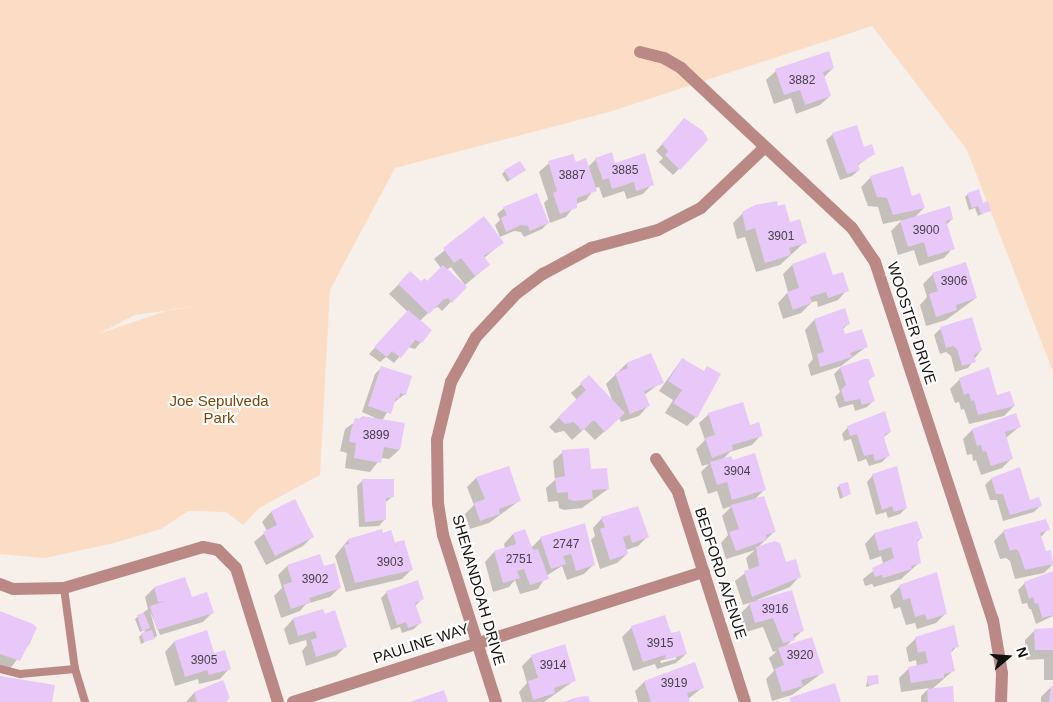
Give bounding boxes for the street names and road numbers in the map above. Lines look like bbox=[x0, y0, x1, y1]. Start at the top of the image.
street label: WOOSTER DRIVE bbox=[884, 260, 940, 386]
street label: BEDFORD AVENUE bbox=[691, 505, 751, 641]
street label: SHENANDOAH DRIVE bbox=[449, 513, 509, 667]
street label: PAULINE WAY bbox=[371, 619, 471, 667]

